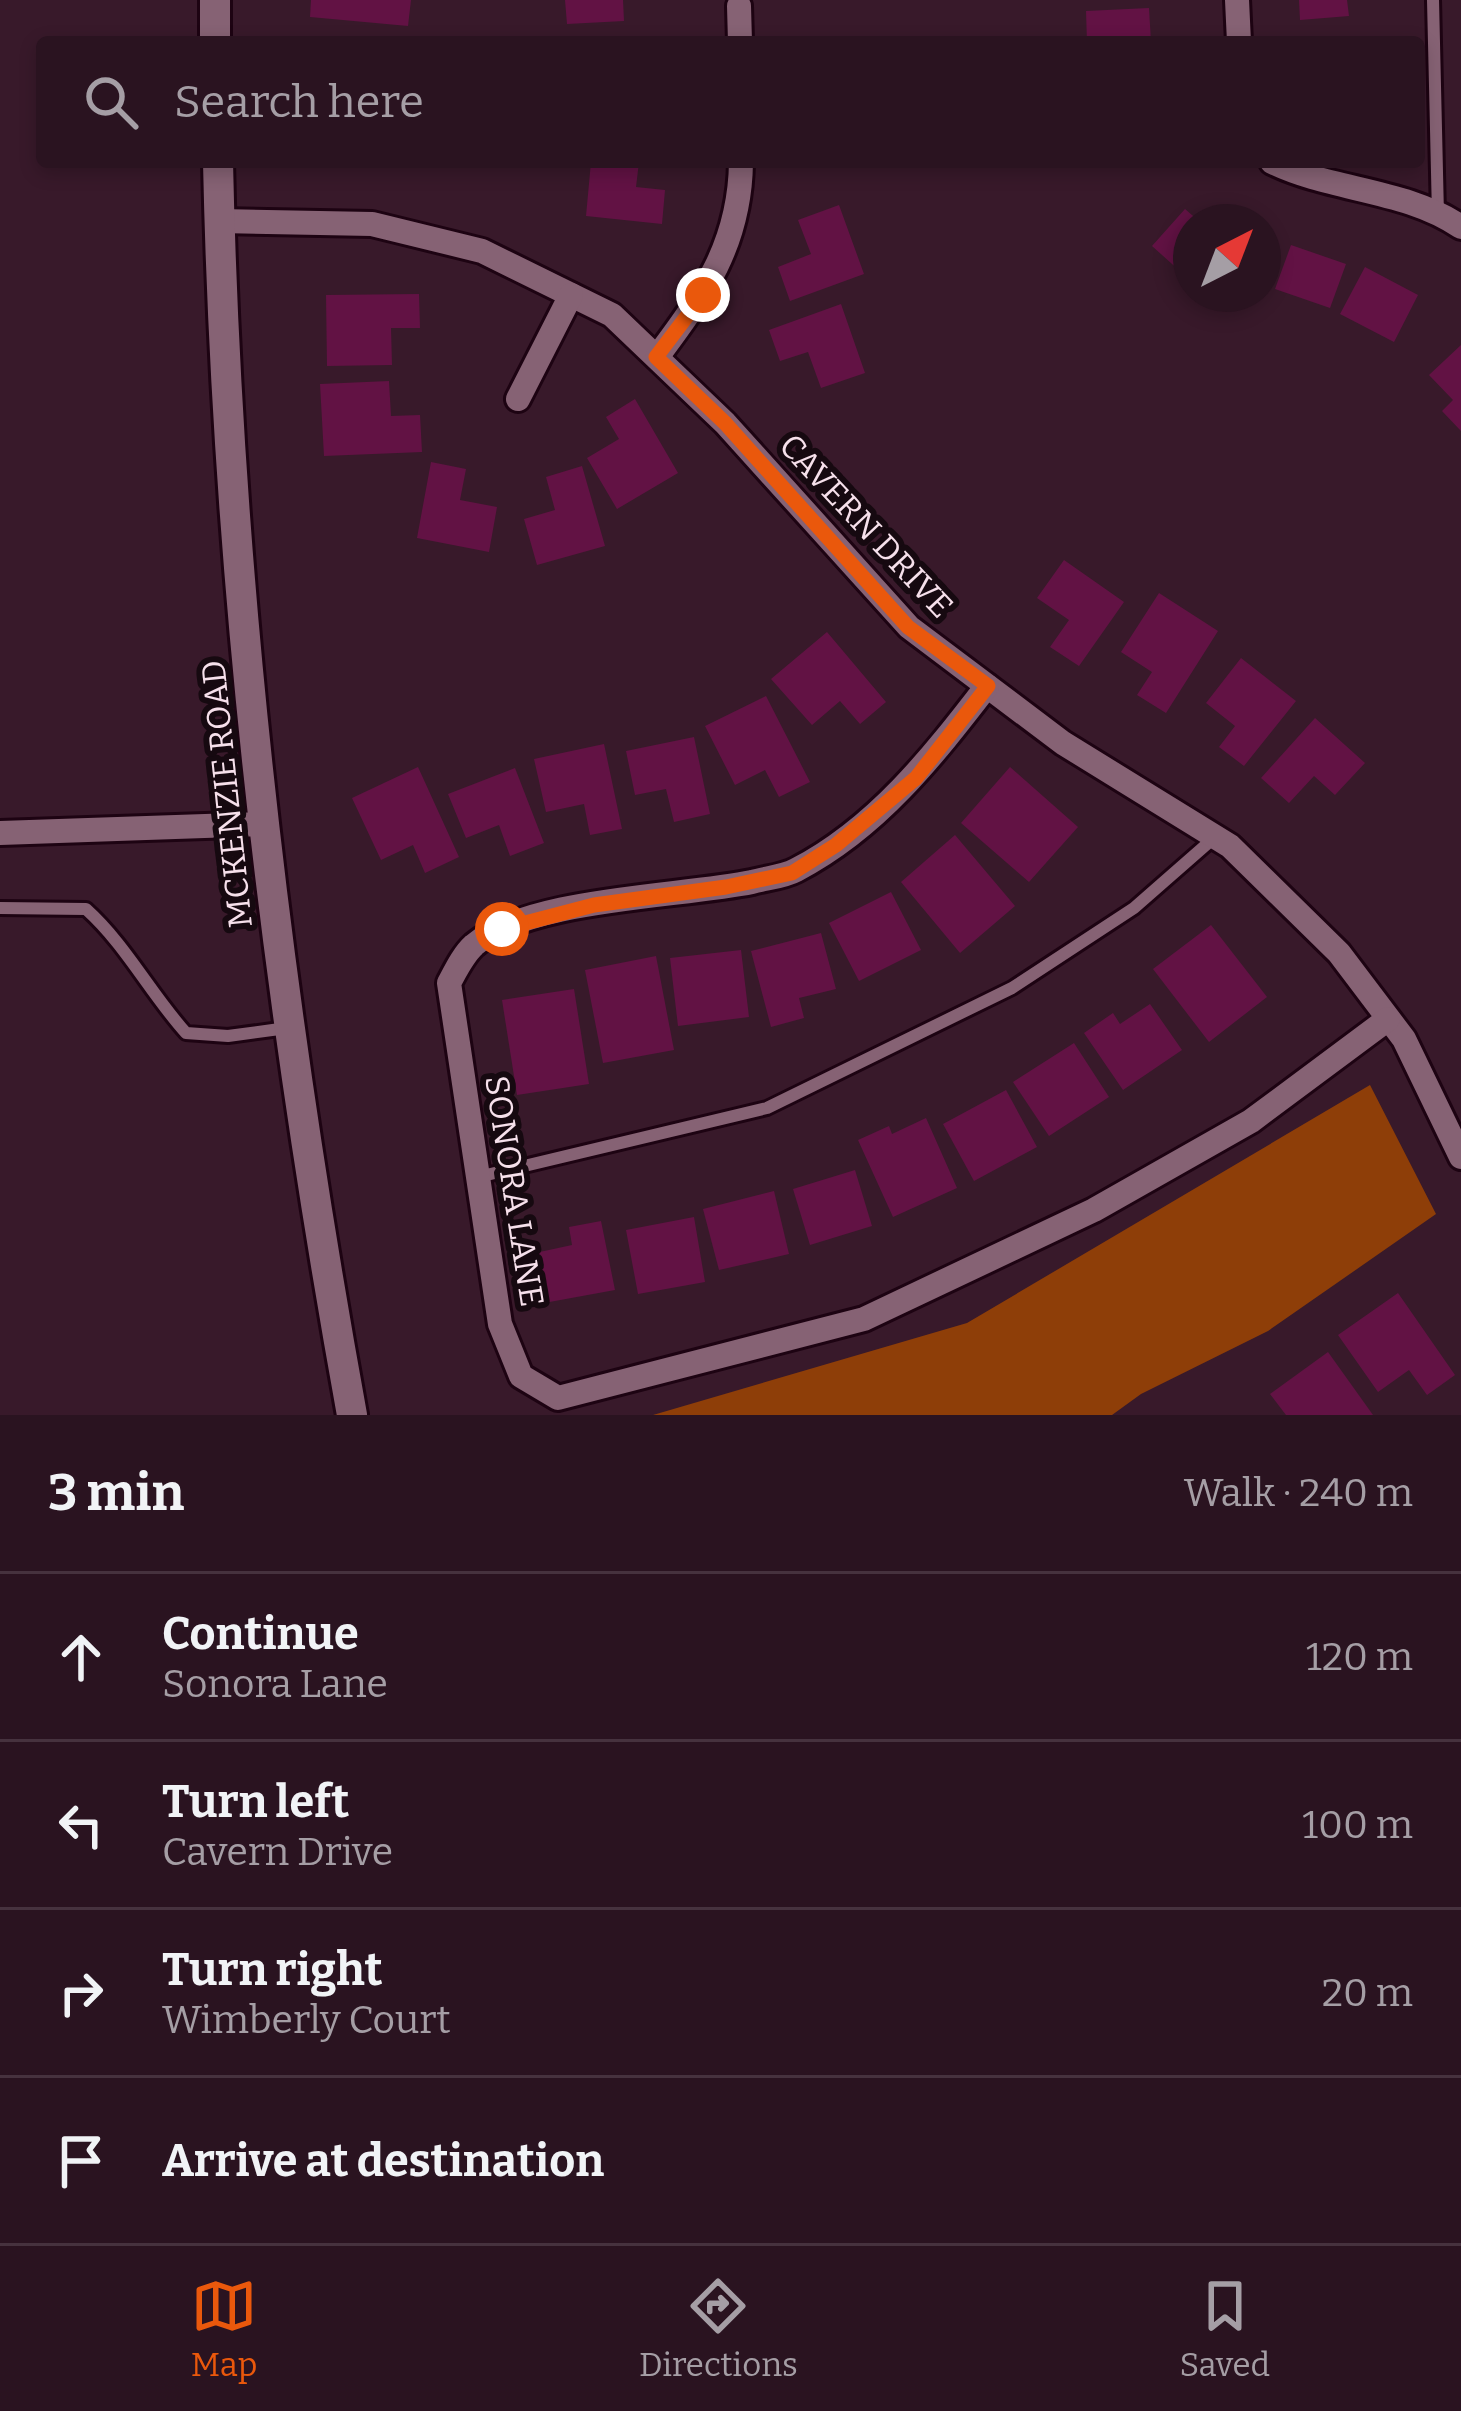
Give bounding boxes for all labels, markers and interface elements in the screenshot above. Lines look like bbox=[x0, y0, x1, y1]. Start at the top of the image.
search box bbox=[36, 36, 1425, 168]
icon: search bbox=[78, 69, 144, 135]
text: Search here bbox=[174, 75, 424, 129]
north arrow bbox=[1173, 204, 1281, 312]
route end bbox=[676, 268, 730, 322]
street label: CAVERN DRIVE bbox=[771, 426, 961, 626]
street label: MCKENZIE ROAD bbox=[193, 658, 261, 930]
route start bbox=[475, 902, 529, 956]
street label: SONORA LANE bbox=[476, 1073, 552, 1309]
text: 3 min bbox=[48, 1462, 184, 1524]
text: Walk · 240 m bbox=[1184, 1470, 1413, 1516]
text: Continue bbox=[162, 1607, 359, 1661]
icon: ahead bbox=[48, 1624, 114, 1690]
text: 120 m bbox=[1306, 1634, 1413, 1680]
text: Sonora Lane bbox=[162, 1661, 388, 1707]
text: Turn left bbox=[162, 1775, 349, 1829]
icon: left bbox=[48, 1792, 114, 1858]
text: 100 m bbox=[1302, 1802, 1413, 1848]
text: Cavern Drive bbox=[162, 1829, 393, 1875]
text: Turn right bbox=[162, 1943, 382, 1997]
icon: right bbox=[48, 1960, 114, 2026]
text: 20 m bbox=[1322, 1970, 1413, 2016]
text: Wimberly Court bbox=[162, 1997, 451, 2043]
icon: arrive bbox=[48, 2128, 114, 2194]
text: Arrive at destination bbox=[162, 2134, 604, 2188]
tab: Map bbox=[191, 2273, 257, 2385]
tab: Directions bbox=[639, 2273, 798, 2385]
tab: Saved bbox=[1180, 2273, 1270, 2385]

